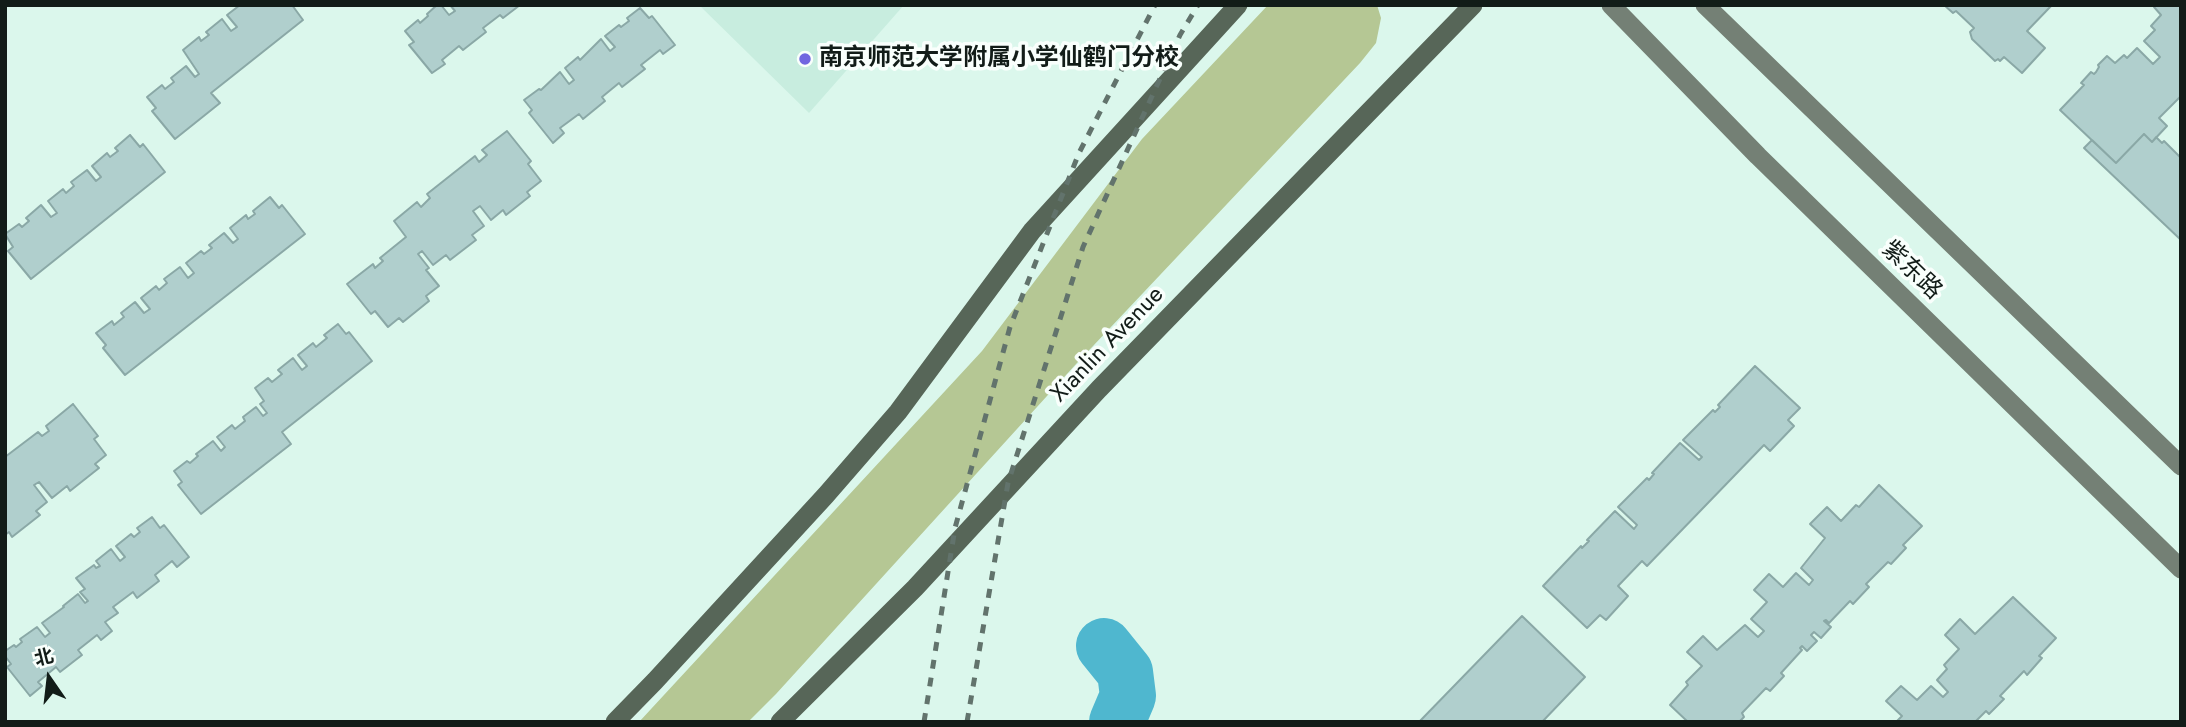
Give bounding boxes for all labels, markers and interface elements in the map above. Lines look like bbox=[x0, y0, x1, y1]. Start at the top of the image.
place label: 南京师范大学附属小学仙鹤门分校 bbox=[819, 45, 1179, 73]
marker: 南京师范大学附属小学仙鹤门分校 bbox=[797, 51, 813, 67]
street label: 紫东路 bbox=[1875, 236, 1947, 306]
street label: Xianlin Avenue bbox=[1046, 281, 1170, 409]
text: 北 bbox=[31, 642, 56, 673]
north arrow bbox=[14, 643, 84, 713]

